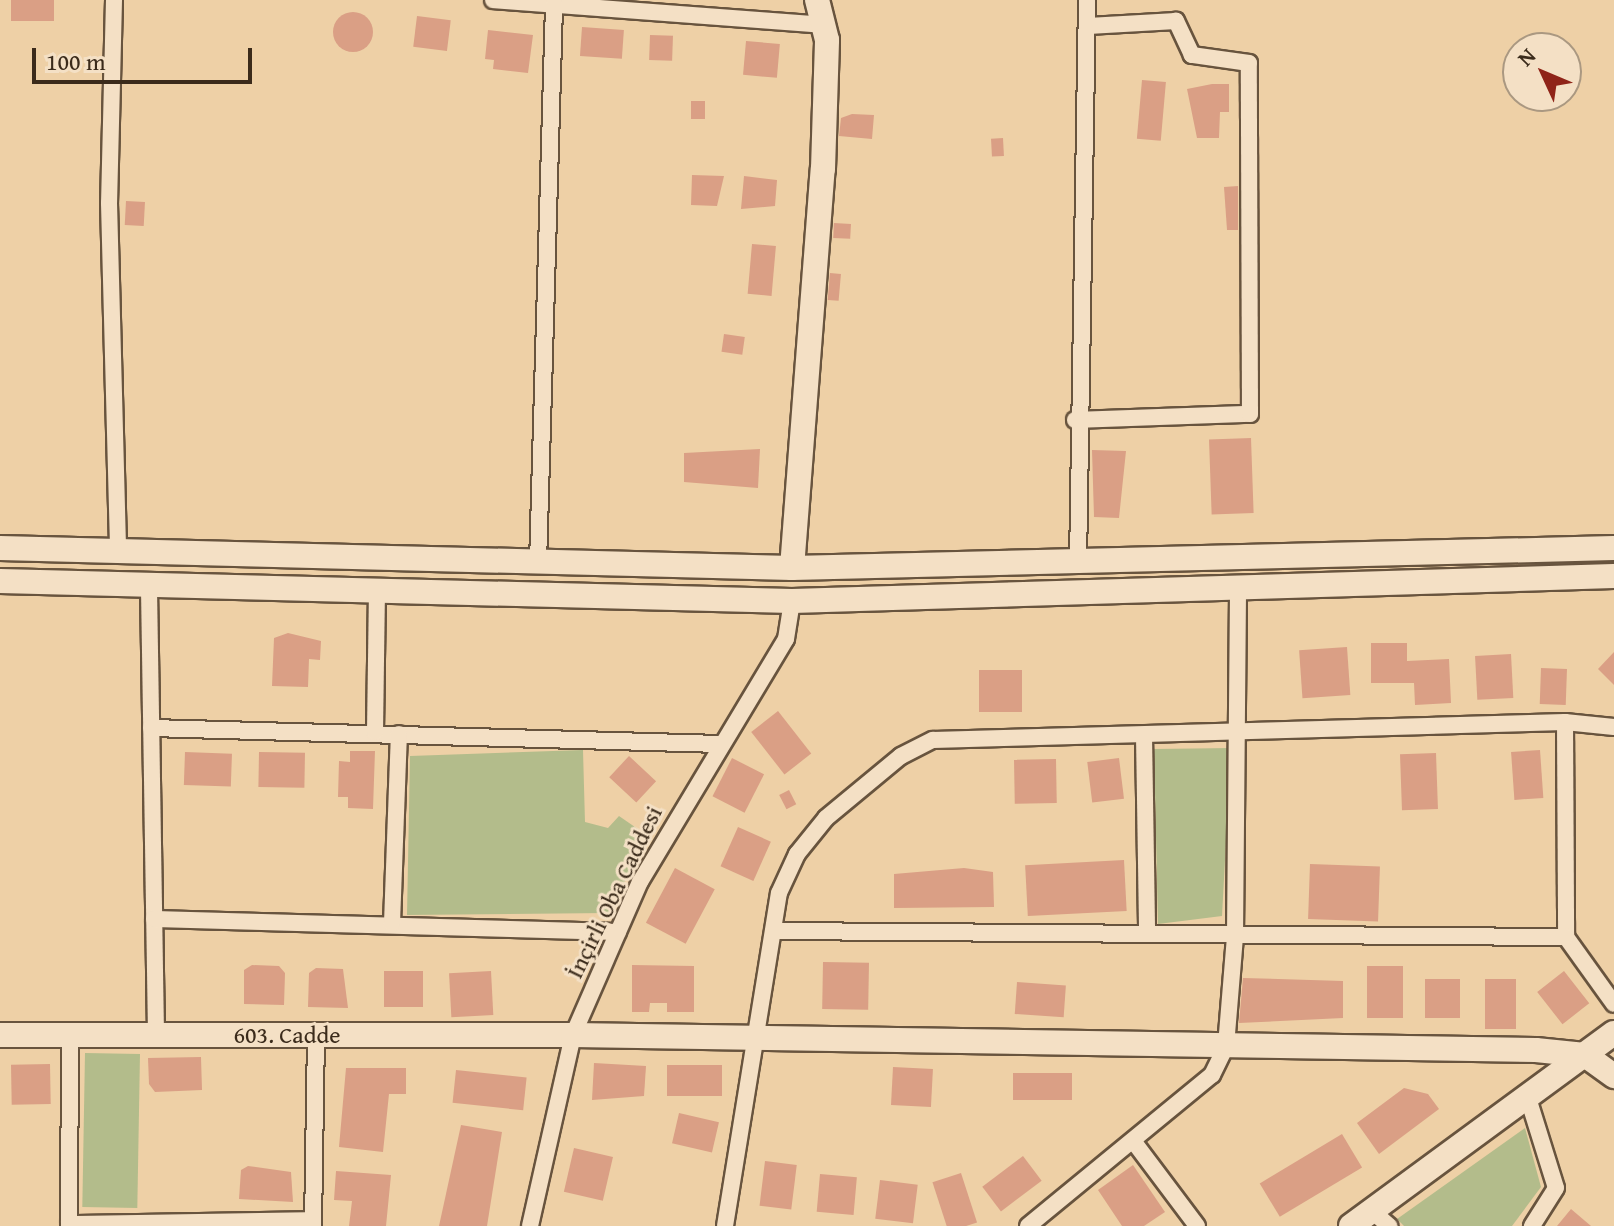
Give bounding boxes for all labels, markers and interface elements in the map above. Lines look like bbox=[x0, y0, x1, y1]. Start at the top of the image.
scale bar bbox=[36, 32, 256, 82]
north arrow bbox=[1502, 32, 1582, 112]
text: N bbox=[1510, 40, 1543, 73]
text: 100 m bbox=[46, 44, 106, 79]
street label: İnçirli Oba Caddesi bbox=[560, 801, 668, 983]
street label: 603. Cadde bbox=[233, 1021, 341, 1049]

